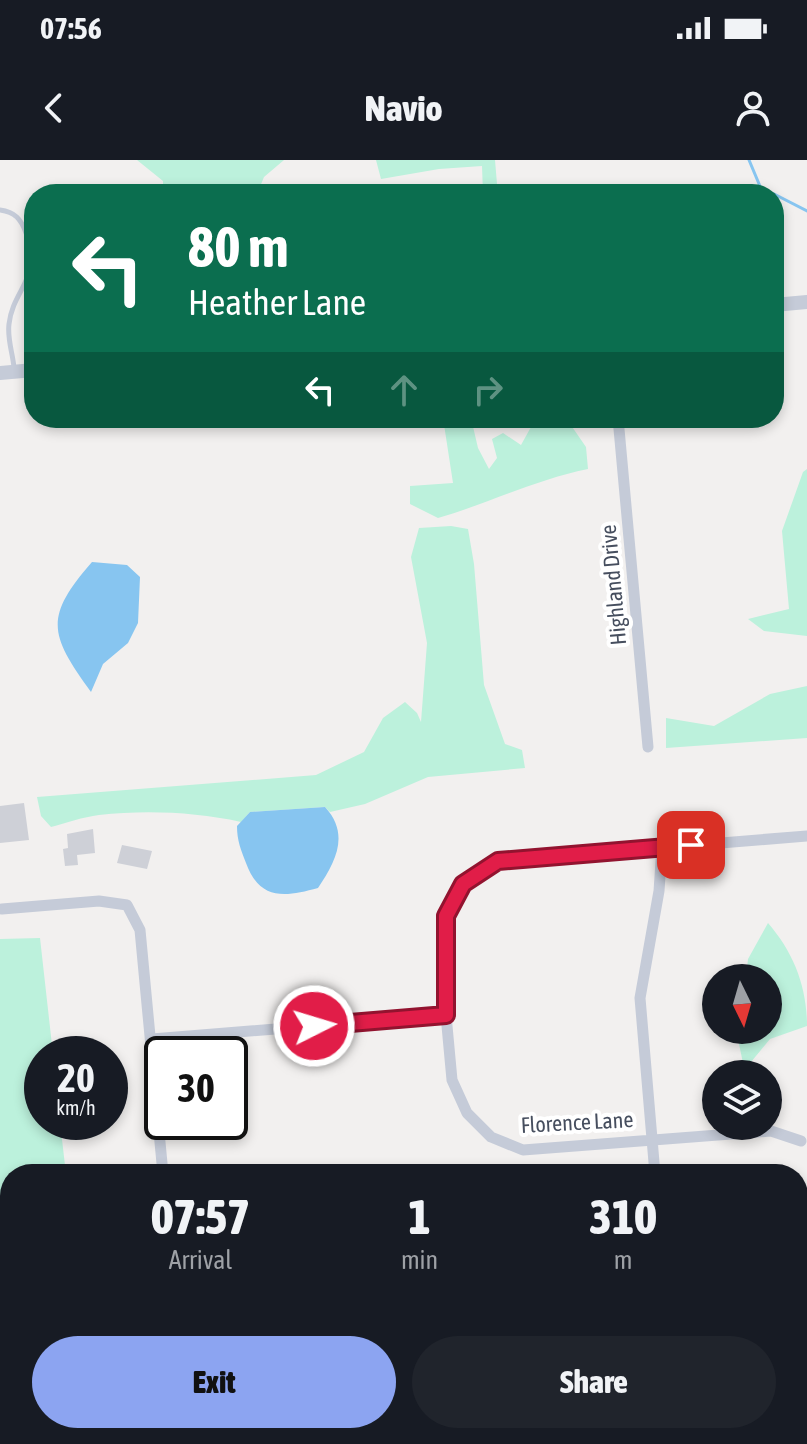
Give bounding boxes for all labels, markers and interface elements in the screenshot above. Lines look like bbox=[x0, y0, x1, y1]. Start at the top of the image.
text: 07:56 bbox=[40, 11, 102, 45]
icon: back bbox=[32, 86, 76, 130]
icon: person bbox=[731, 86, 775, 130]
text: Navio bbox=[364, 87, 443, 129]
text: 80 m bbox=[188, 215, 289, 279]
icon: left bbox=[56, 216, 160, 320]
text: Heather Lane bbox=[188, 281, 366, 323]
icon: left bbox=[298, 368, 342, 412]
icon: ahead bbox=[382, 368, 426, 412]
icon: right bbox=[466, 368, 510, 412]
street label: Highland Drive bbox=[595, 524, 631, 646]
pin bbox=[657, 811, 725, 879]
icon: arrive bbox=[669, 823, 713, 867]
north arrow bbox=[702, 964, 782, 1044]
map controls bbox=[702, 964, 782, 1140]
position arrow bbox=[272, 984, 356, 1068]
speed limit sign: 30 bbox=[144, 1036, 248, 1140]
text: 20 bbox=[57, 1055, 95, 1100]
button: layers bbox=[702, 1060, 782, 1140]
text: km/h bbox=[56, 1096, 96, 1119]
street label: Florence Lane bbox=[520, 1106, 634, 1138]
text: 07:57 bbox=[151, 1189, 250, 1244]
text: 1 bbox=[408, 1189, 431, 1244]
text: 310 bbox=[589, 1189, 657, 1244]
text: Arrival bbox=[169, 1245, 232, 1275]
text: min bbox=[401, 1245, 438, 1275]
text: m bbox=[614, 1245, 632, 1275]
button: Exit bbox=[32, 1336, 396, 1428]
button: Share bbox=[412, 1336, 776, 1428]

